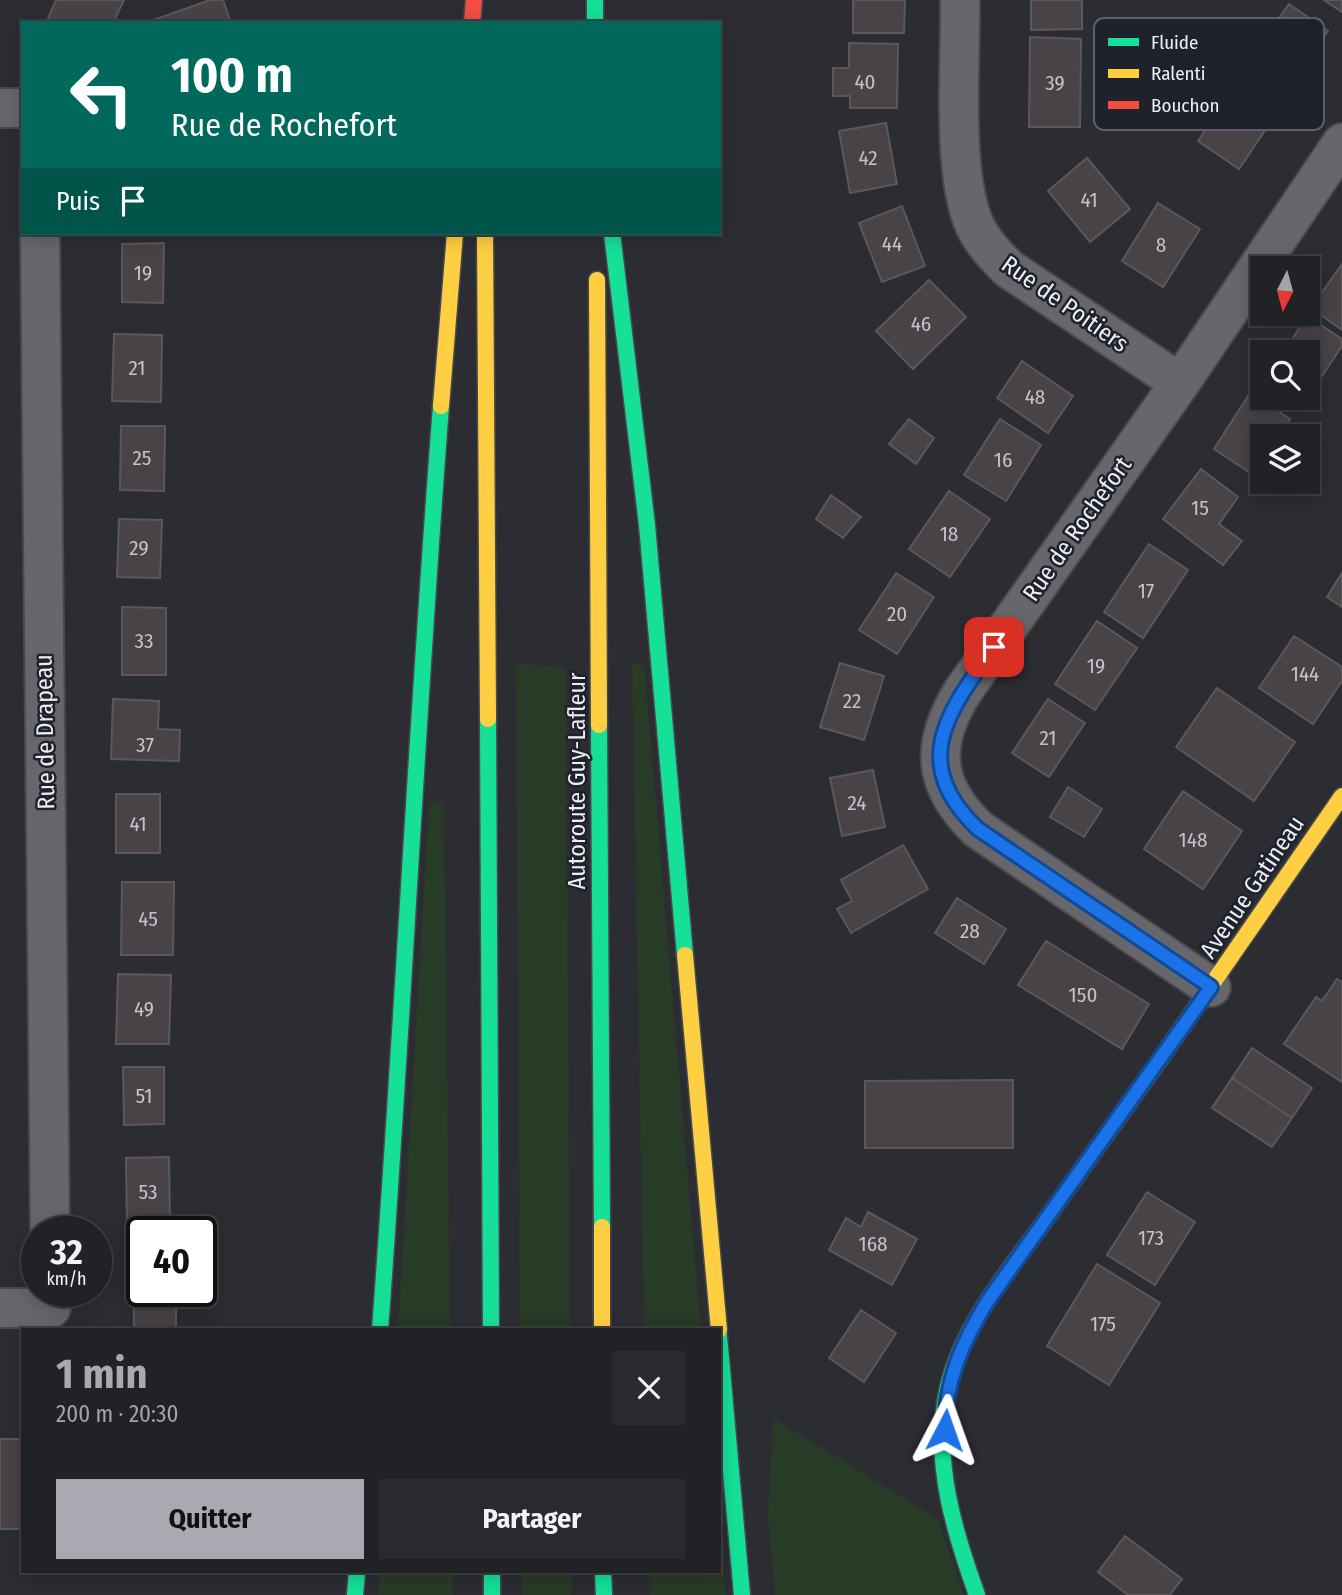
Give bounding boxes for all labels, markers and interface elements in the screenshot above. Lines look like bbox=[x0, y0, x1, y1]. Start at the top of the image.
legend bbox=[1094, 18, 1324, 130]
text: Fluide bbox=[1151, 31, 1198, 54]
text: 100 m bbox=[171, 46, 293, 105]
icon: left bbox=[56, 49, 147, 140]
text: Ralenti bbox=[1151, 62, 1206, 85]
house number: 40 bbox=[854, 69, 876, 95]
house number: 39 bbox=[1045, 70, 1065, 96]
text: Bouchon bbox=[1151, 94, 1219, 117]
text: Rue de Rochefort bbox=[171, 106, 397, 144]
house number: 42 bbox=[858, 145, 878, 171]
icon: arrive bbox=[114, 182, 152, 220]
text: Puis bbox=[56, 186, 100, 217]
house number: 41 bbox=[1080, 187, 1098, 213]
house number: 44 bbox=[882, 231, 902, 257]
house number: 8 bbox=[1156, 232, 1166, 258]
street label: Rue de Poitiers bbox=[996, 250, 1134, 358]
north arrow bbox=[1250, 256, 1320, 326]
map controls bbox=[1250, 256, 1320, 494]
house number: 19 bbox=[134, 260, 152, 286]
house number: 46 bbox=[911, 311, 931, 337]
button: search bbox=[1250, 340, 1320, 410]
house number: 21 bbox=[129, 355, 146, 381]
house number: 48 bbox=[1025, 384, 1045, 410]
button: layers bbox=[1250, 424, 1320, 494]
house number: 25 bbox=[133, 445, 151, 471]
house number: 16 bbox=[994, 447, 1012, 473]
street label: Rue de Rochefort bbox=[1017, 451, 1137, 606]
house number: 15 bbox=[1191, 495, 1209, 521]
house number: 18 bbox=[940, 521, 958, 547]
house number: 29 bbox=[129, 535, 149, 561]
house number: 17 bbox=[1138, 578, 1154, 604]
house number: 20 bbox=[887, 601, 907, 627]
pin bbox=[964, 617, 1024, 677]
house number: 33 bbox=[135, 628, 153, 654]
icon: arrive bbox=[975, 628, 1013, 666]
house number: 19 bbox=[1087, 653, 1105, 679]
street label: Rue de Drapeau bbox=[30, 654, 60, 810]
house number: 144 bbox=[1291, 661, 1319, 687]
street label: Autoroute Guy-Lafleur bbox=[563, 672, 591, 889]
house number: 22 bbox=[843, 688, 861, 714]
house number: 21 bbox=[1040, 725, 1057, 751]
house number: 37 bbox=[136, 732, 154, 758]
house number: 24 bbox=[847, 790, 867, 816]
street label: Avenue Gatineau bbox=[1194, 810, 1310, 964]
house number: 41 bbox=[129, 811, 147, 837]
house number: 148 bbox=[1179, 827, 1207, 853]
house number: 45 bbox=[138, 906, 158, 932]
house number: 28 bbox=[960, 918, 980, 944]
house number: 150 bbox=[1069, 982, 1097, 1008]
house number: 49 bbox=[134, 996, 154, 1022]
house number: 51 bbox=[136, 1083, 152, 1109]
house number: 53 bbox=[139, 1179, 157, 1205]
speed limit sign: 40 bbox=[126, 1216, 217, 1307]
house number: 173 bbox=[1138, 1225, 1164, 1251]
text: 32 bbox=[50, 1231, 83, 1273]
house number: 168 bbox=[858, 1231, 888, 1257]
text: km/h bbox=[46, 1268, 87, 1290]
house number: 175 bbox=[1090, 1311, 1116, 1337]
text: 1 min bbox=[56, 1349, 147, 1399]
button: close bbox=[612, 1351, 686, 1425]
position arrow bbox=[908, 1393, 982, 1467]
text: 200 m · 20:30 bbox=[56, 1400, 178, 1428]
button: Quitter bbox=[56, 1479, 364, 1559]
button: Partager bbox=[378, 1479, 686, 1559]

